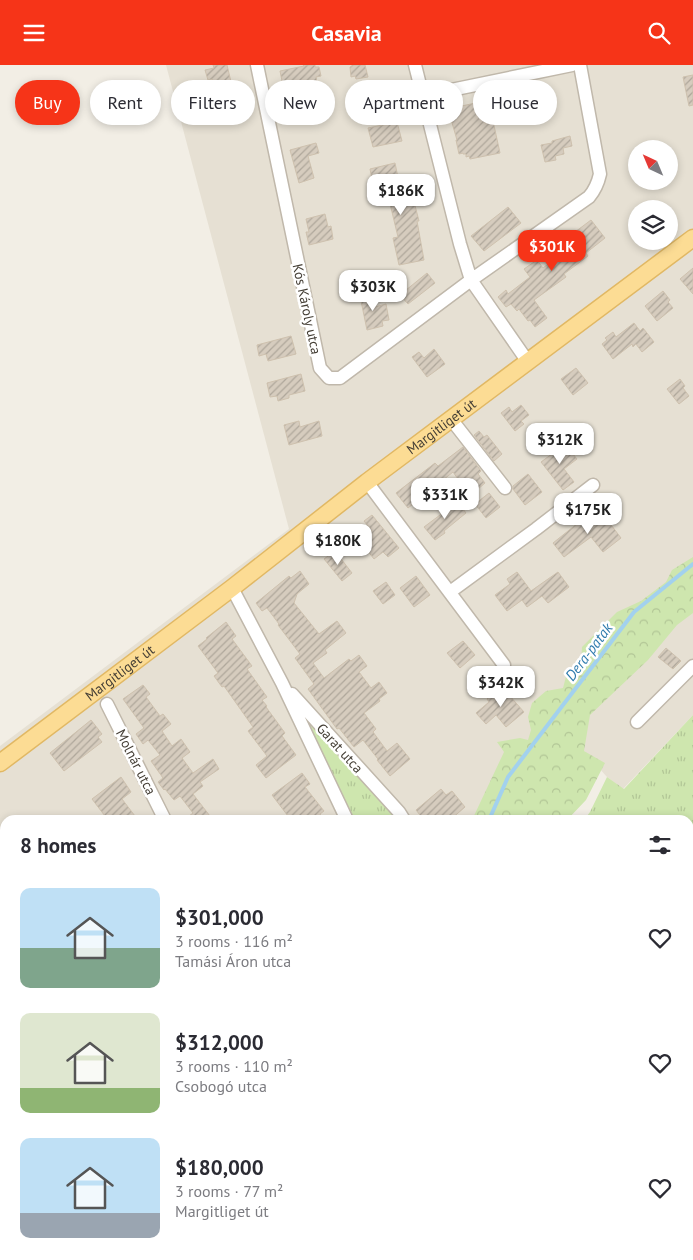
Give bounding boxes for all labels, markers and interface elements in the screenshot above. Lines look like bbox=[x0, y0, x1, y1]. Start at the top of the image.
icon: menu bbox=[20, 19, 48, 47]
text: Casavia bbox=[311, 19, 382, 47]
icon: search bbox=[645, 19, 673, 47]
chip: Buy bbox=[15, 80, 80, 125]
chip: Rent bbox=[90, 80, 161, 125]
chip: Filters bbox=[171, 80, 255, 125]
chip: New bbox=[265, 80, 335, 125]
chip: Apartment bbox=[345, 80, 463, 125]
chip: House bbox=[473, 80, 557, 125]
north arrow bbox=[628, 140, 678, 190]
map controls bbox=[628, 140, 678, 250]
pin: $186K bbox=[366, 173, 436, 216]
text: $186K bbox=[378, 180, 424, 200]
button: layers bbox=[628, 200, 678, 250]
pin: $301K bbox=[517, 229, 587, 272]
text: $301K bbox=[529, 236, 575, 256]
street label: Kós Károly utca bbox=[289, 262, 325, 356]
pin: $303K bbox=[338, 269, 408, 312]
text: $303K bbox=[350, 276, 396, 296]
street label: Margitliget út bbox=[403, 394, 480, 458]
pin: $312K bbox=[525, 423, 595, 465]
text: $312K bbox=[537, 429, 583, 449]
pin: $331K bbox=[410, 477, 480, 520]
text: $331K bbox=[422, 484, 468, 504]
pin: $175K bbox=[553, 493, 623, 535]
text: $175K bbox=[565, 499, 611, 519]
pin: $180K bbox=[303, 523, 373, 566]
text: $180K bbox=[315, 530, 361, 550]
water label: Dera-patak bbox=[561, 618, 617, 684]
street label: Margitliget út bbox=[82, 641, 158, 705]
pin: $342K bbox=[466, 665, 536, 708]
text: $342K bbox=[478, 672, 524, 692]
street label: Garat utca bbox=[313, 719, 367, 777]
street label: Molnár utca bbox=[112, 726, 160, 798]
icon: filters bbox=[646, 831, 674, 859]
text: 8 homes bbox=[20, 832, 96, 859]
text: $301,000 bbox=[175, 904, 264, 931]
icon: home bbox=[60, 908, 120, 968]
icon: heart bbox=[646, 924, 674, 952]
text: 3 rooms · 116 m² bbox=[175, 931, 293, 951]
text: Tamási Áron utca bbox=[175, 951, 291, 971]
text: $312,000 bbox=[175, 1029, 264, 1056]
icon: home bbox=[60, 1033, 120, 1093]
icon: heart bbox=[646, 1049, 674, 1077]
text: 3 rooms · 110 m² bbox=[175, 1056, 293, 1076]
text: Csobogó utca bbox=[175, 1076, 267, 1096]
text: $180,000 bbox=[175, 1154, 264, 1181]
icon: home bbox=[60, 1158, 120, 1218]
icon: heart bbox=[646, 1174, 674, 1202]
text: 3 rooms · 77 m² bbox=[175, 1181, 283, 1201]
text: Margitliget út bbox=[175, 1201, 269, 1221]

